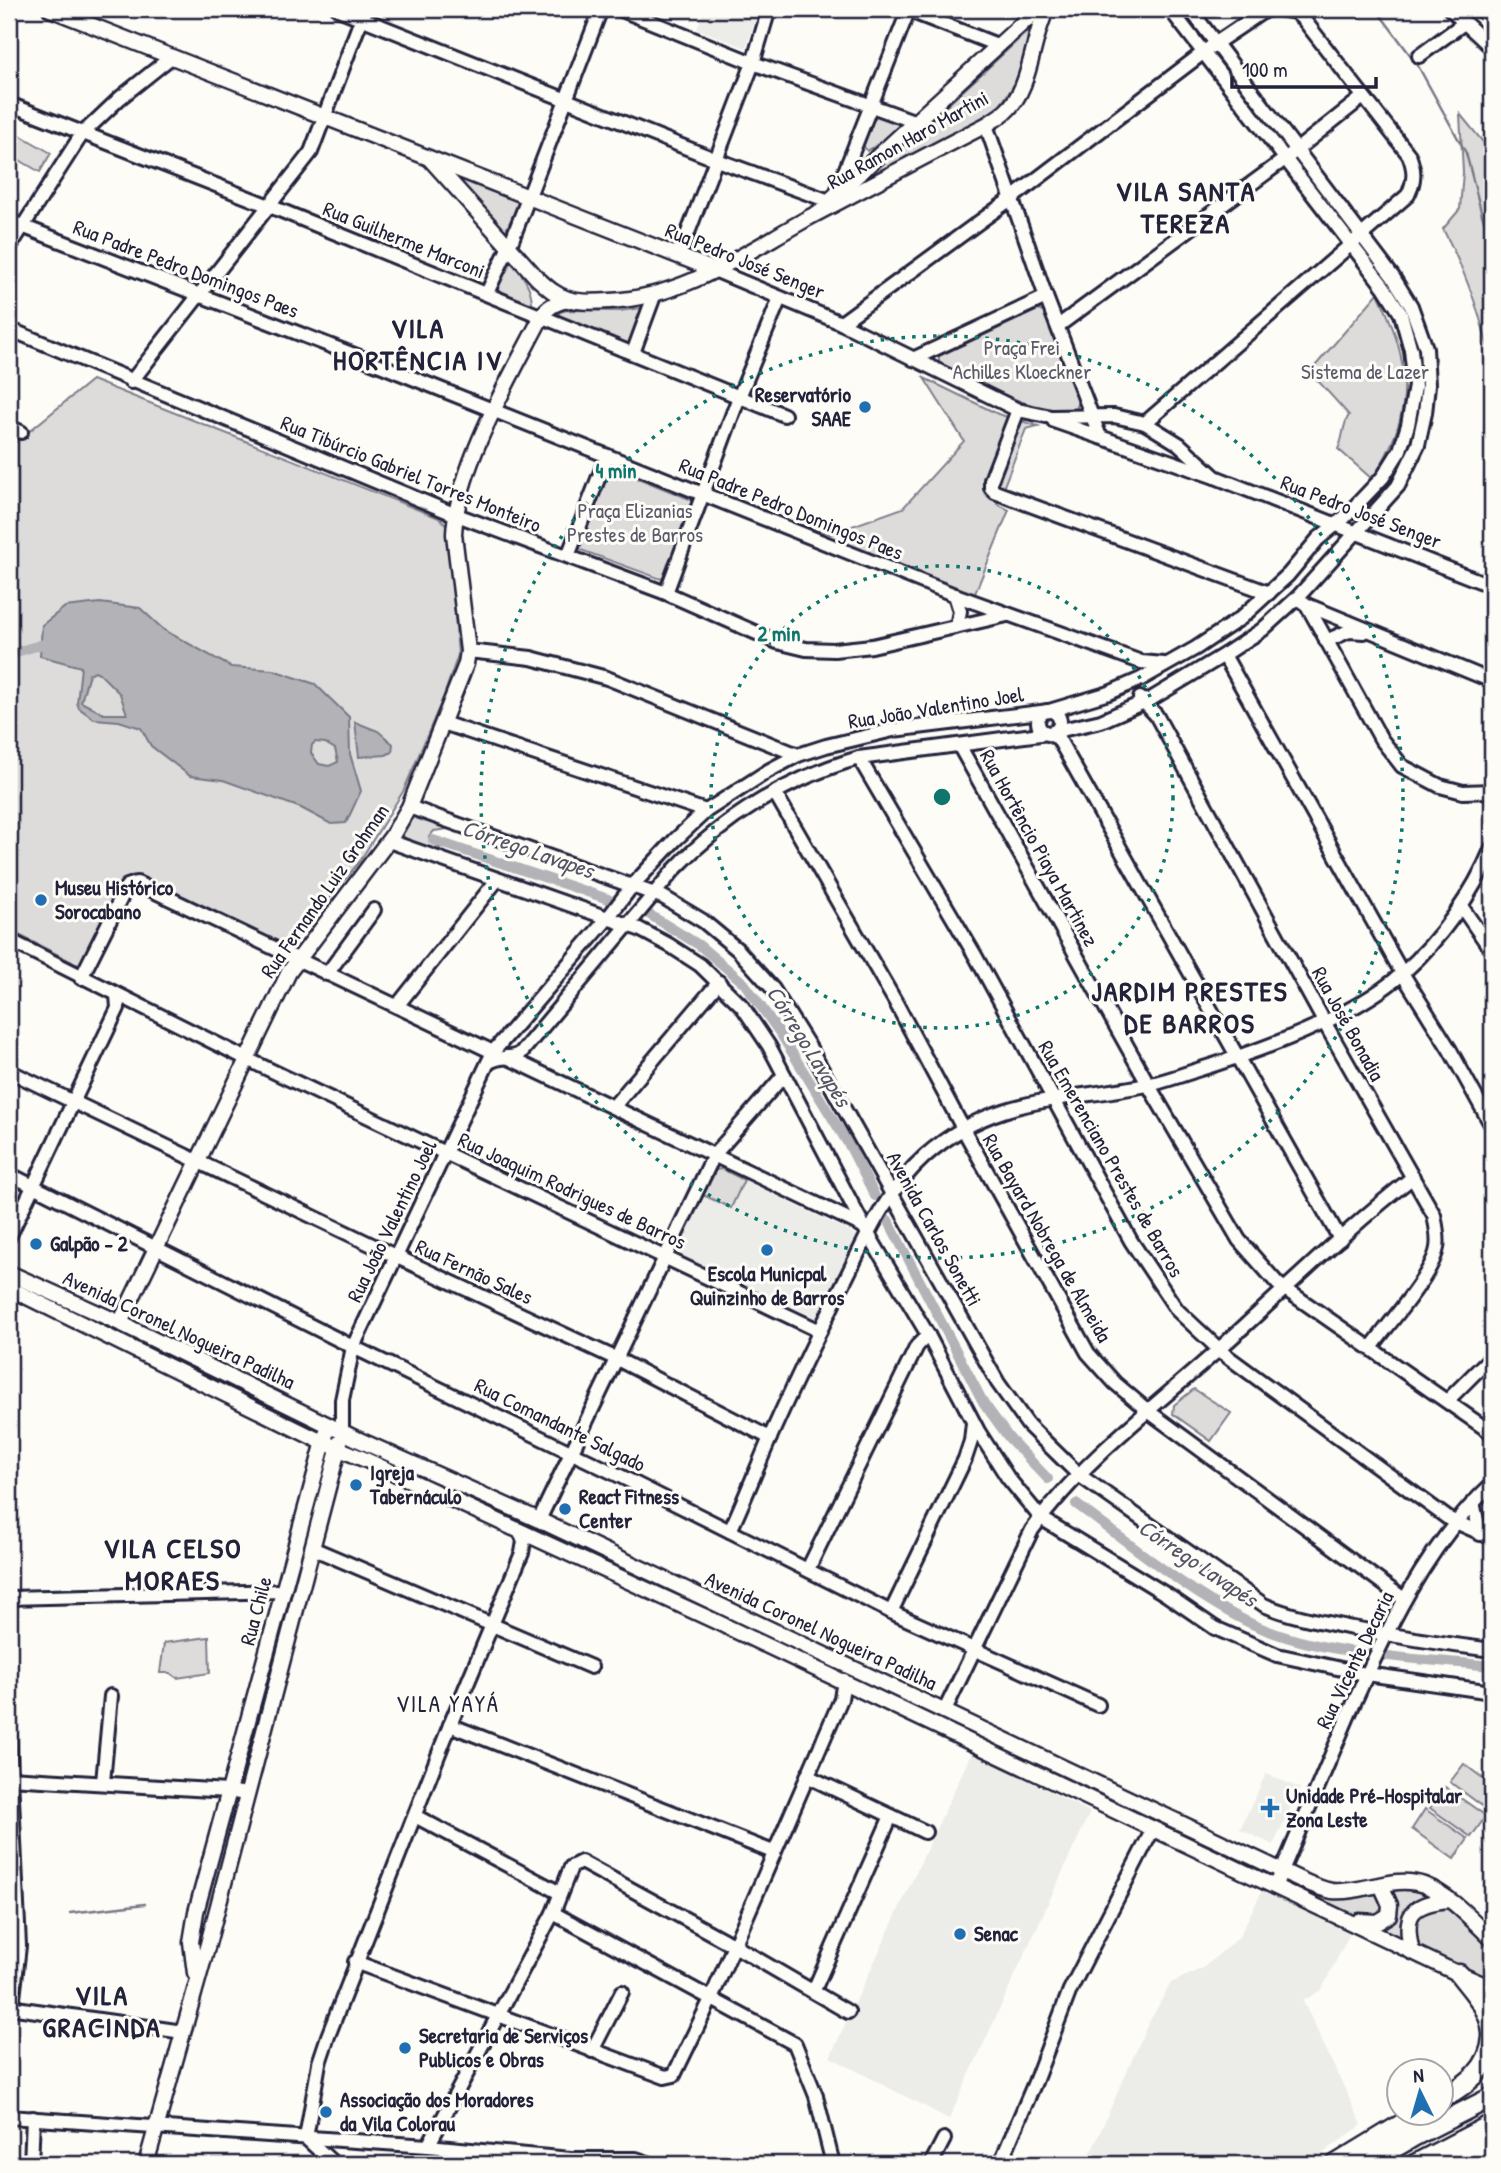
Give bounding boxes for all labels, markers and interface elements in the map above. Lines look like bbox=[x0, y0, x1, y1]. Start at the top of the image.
scale bar bbox=[1232, 46, 1375, 90]
text: 100 m bbox=[1242, 55, 1288, 84]
street label: Rua Ramon Haro Martini bbox=[822, 83, 994, 196]
district label: VILA SANTA TEREZA bbox=[1115, 172, 1257, 242]
street label: Rua Guilherme Marconi bbox=[319, 194, 489, 285]
street label: Rua Padre Pedro Domingos Paes bbox=[69, 212, 303, 325]
street label: Rua Pedro José Senger bbox=[661, 215, 829, 306]
district label: VILA HORTÊNCIA IV bbox=[333, 309, 503, 379]
park label: Praça Frei Achilles Kloeckner bbox=[953, 333, 1091, 386]
park label: Sistema de Lazer bbox=[1301, 357, 1429, 386]
place label: Reservatório SAAE bbox=[755, 380, 852, 433]
marker: Reservatório SAAE bbox=[857, 399, 873, 415]
street label: Rua Tibúrcio Gabriel Torres Monteiro bbox=[277, 408, 546, 539]
street label: Rua Padre Pedro Domingos Paes bbox=[675, 450, 908, 567]
text: 4 min bbox=[595, 456, 637, 485]
street label: Rua Pedro José Senger bbox=[1277, 468, 1446, 555]
park label: Praça Elizanias Prestes de Barros bbox=[567, 496, 703, 549]
text: 2 min bbox=[757, 619, 801, 648]
street label: Rua João Valentino Joel bbox=[846, 679, 1026, 736]
street label: Rua Hortêncio Piaya Martinez bbox=[973, 744, 1106, 952]
centre of rings bbox=[930, 785, 954, 809]
street label: Rua Fernando Luiz Grohman bbox=[254, 798, 396, 983]
water label: Córrego Lavapes bbox=[458, 812, 600, 887]
place label: Museu Histórico Sorocabano bbox=[55, 873, 174, 926]
marker: Museu Histórico Sorocabano bbox=[33, 892, 49, 908]
street label: Rua José Bonadia bbox=[1305, 961, 1392, 1086]
district label: JARDIM PRESTES DE BARROS bbox=[1091, 972, 1289, 1042]
water label: Córrego Lavapés bbox=[759, 979, 860, 1114]
street label: Rua Emerenciano Prestes de Barros bbox=[1032, 1035, 1191, 1282]
street label: Rua Joaquim Rodrigues de Barros bbox=[454, 1125, 691, 1256]
street label: Rua Bayard Nobrega de Almeida bbox=[976, 1128, 1119, 1347]
street label: Rua João Valentino Joel bbox=[340, 1134, 444, 1307]
street label: Avenida Carlos Sonetti bbox=[880, 1146, 989, 1311]
place label: Galpão - 2 bbox=[50, 1229, 128, 1259]
street label: Rua Fernão Sales bbox=[411, 1232, 538, 1311]
marker: Galpão - 2 bbox=[28, 1236, 44, 1252]
marker: Escola Municpal Quinzinho de Barros bbox=[759, 1242, 775, 1258]
place label: Escola Municpal Quinzinho de Barros bbox=[690, 1259, 844, 1312]
street label: Avenida Coronel Nogueira Padilha bbox=[59, 1263, 300, 1396]
street label: Rua Comandante Salgado bbox=[470, 1371, 651, 1479]
place label: Igreja Tabernáculo bbox=[369, 1458, 462, 1511]
marker: Igreja Tabernáculo bbox=[348, 1477, 364, 1493]
place label: React Fitness Center bbox=[579, 1482, 679, 1535]
marker: React Fitness Center bbox=[557, 1501, 573, 1517]
water label: Córrego Lavapés bbox=[1132, 1511, 1266, 1616]
district label: VILA CELSO MORAES bbox=[103, 1529, 243, 1599]
street label: Avenida Coronel Nogueira Padilha bbox=[701, 1564, 942, 1697]
street label: Rua Chile bbox=[232, 1573, 279, 1648]
street label: Rua Vicente Decaria bbox=[1309, 1586, 1400, 1733]
district label: VILA YAYÁ bbox=[396, 1688, 500, 1719]
place label: Unidade Pré-Hospitalar Zona Leste bbox=[1286, 1781, 1463, 1834]
marker: Unidade Pré-Hospitalar Zona Leste bbox=[1260, 1798, 1280, 1818]
place label: Senac bbox=[974, 1919, 1019, 1948]
marker: Senac bbox=[952, 1926, 968, 1942]
district label: VILA GRACINDA bbox=[42, 1976, 162, 2046]
place label: Secretaria de Serviços Publicos e Obras bbox=[419, 2021, 588, 2074]
marker: Secretaria de Serviços Publicos e Obras bbox=[397, 2040, 413, 2056]
north arrow bbox=[1386, 2058, 1456, 2128]
text: N bbox=[1412, 2062, 1425, 2088]
place label: Associação dos Moradores da Vila Colorau bbox=[340, 2085, 534, 2138]
marker: Associação dos Moradores da Vila Colorau bbox=[318, 2104, 334, 2120]

